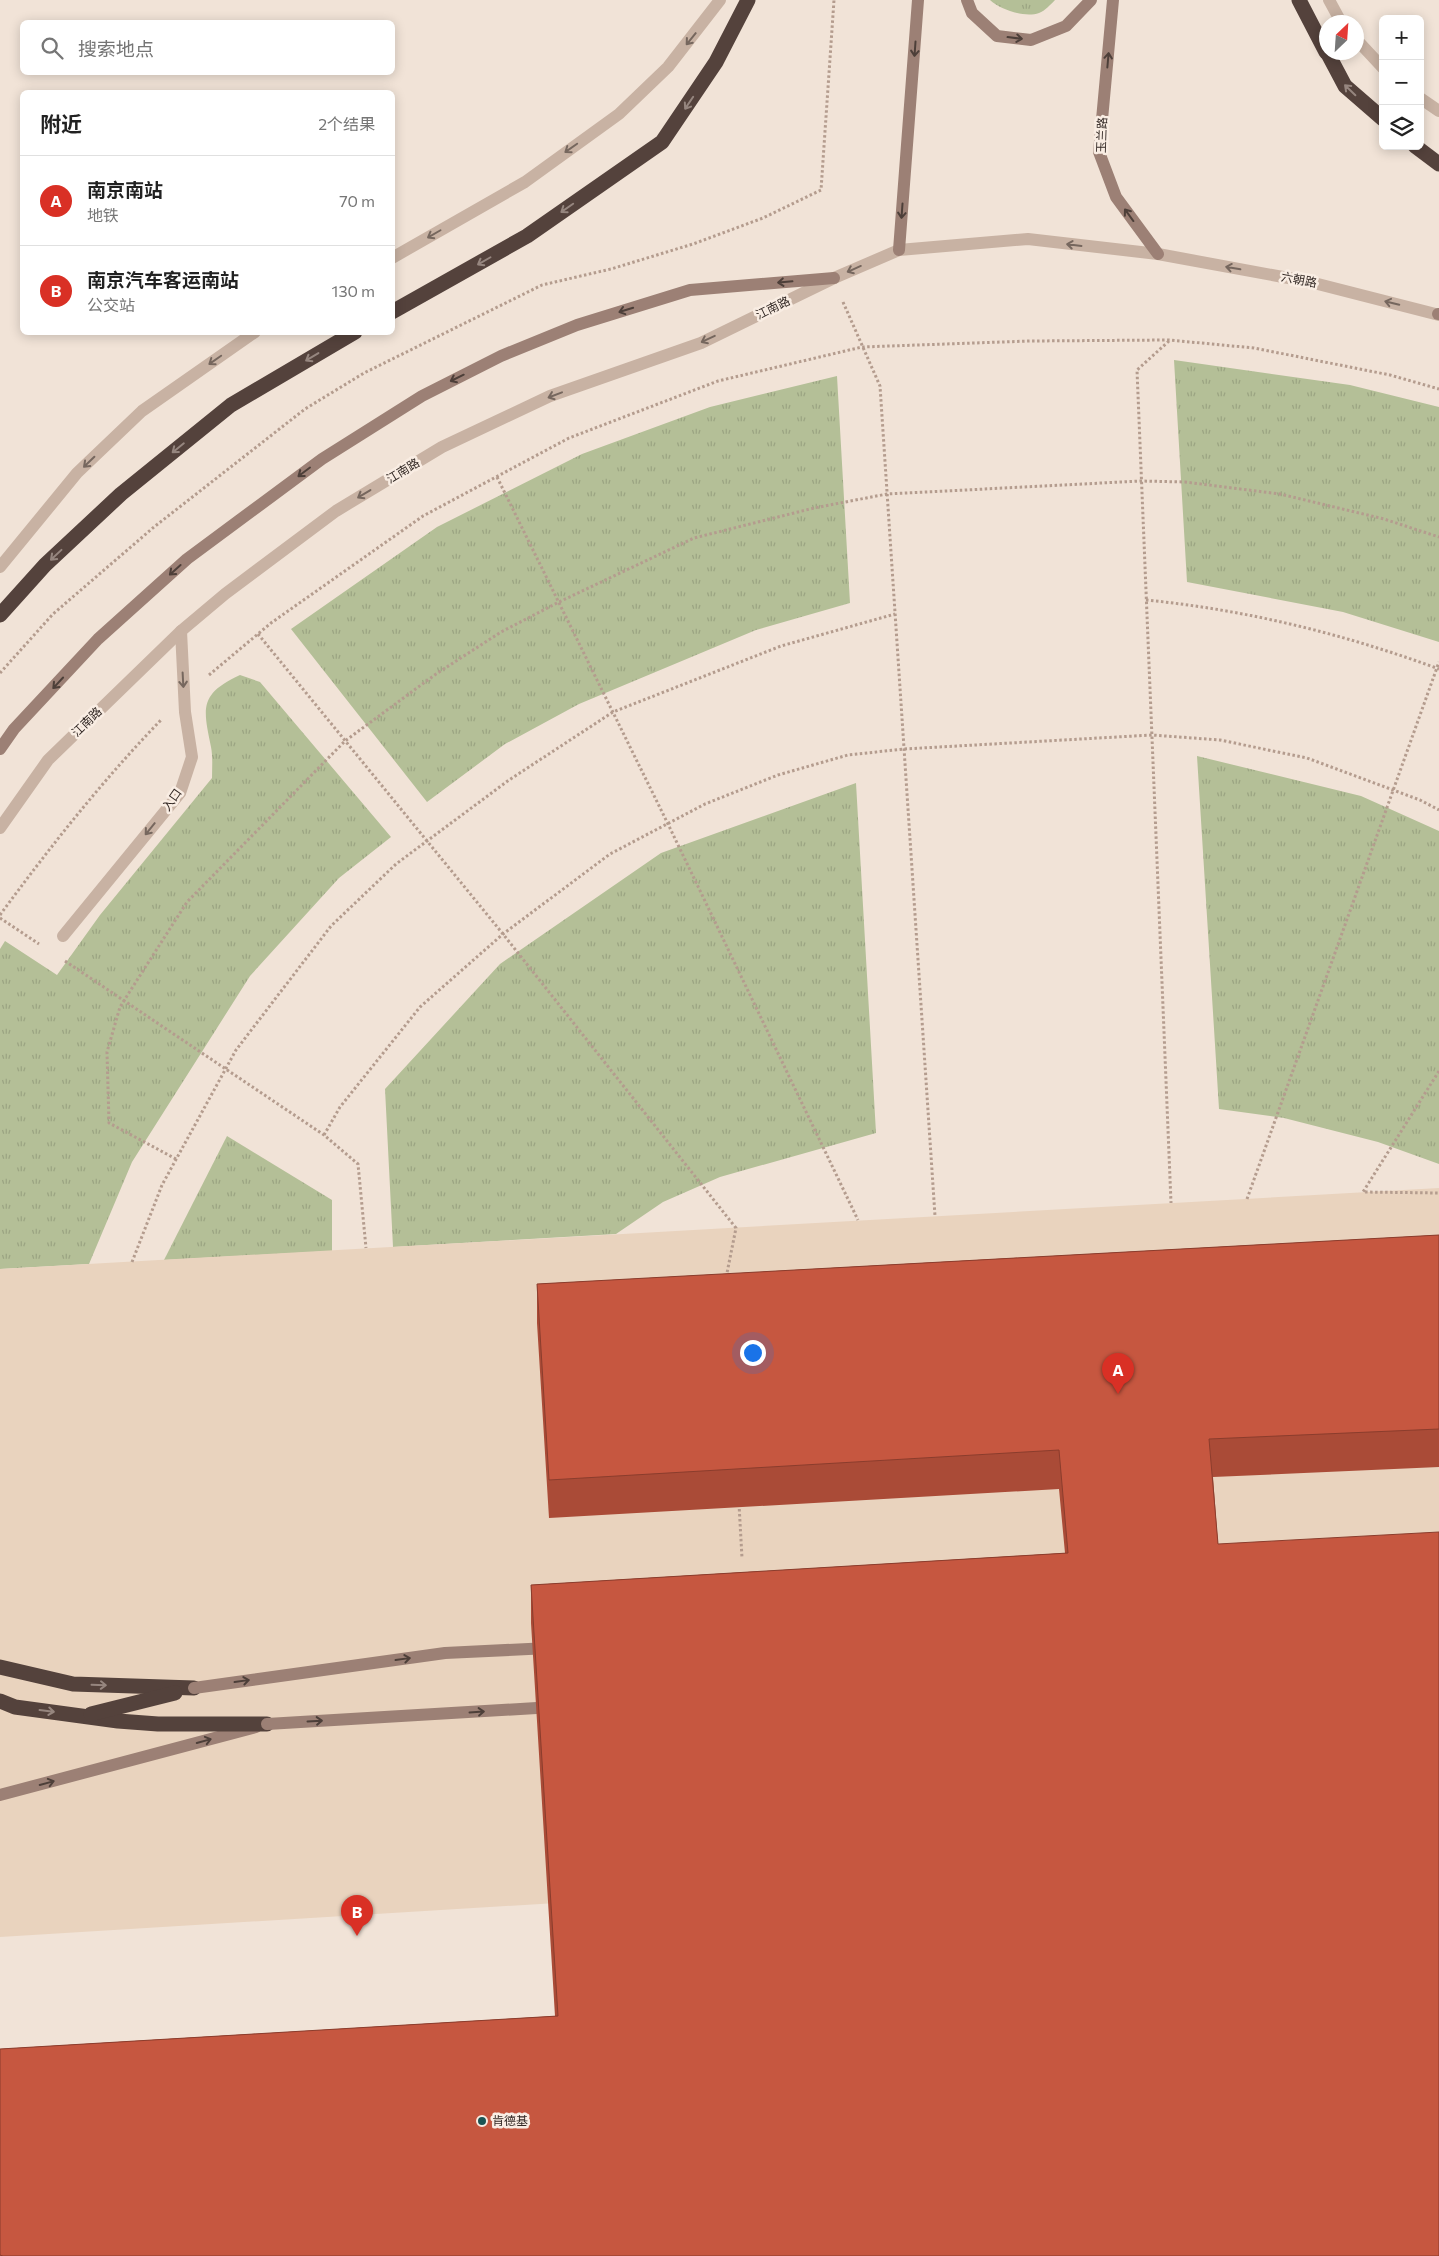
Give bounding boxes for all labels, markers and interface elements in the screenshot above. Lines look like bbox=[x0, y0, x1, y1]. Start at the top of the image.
north arrow bbox=[1319, 15, 1364, 60]
map controls bbox=[1379, 15, 1424, 150]
button: + bbox=[1379, 15, 1424, 60]
search box bbox=[20, 20, 395, 75]
one-way arrow bbox=[685, 32, 696, 45]
one-way arrow bbox=[1007, 33, 1023, 43]
icon: search bbox=[38, 34, 66, 62]
text: 搜索地点 bbox=[78, 37, 154, 60]
one-way arrow bbox=[910, 40, 919, 56]
one-way arrow bbox=[1103, 52, 1113, 68]
button: − bbox=[1379, 60, 1424, 105]
one-way arrow bbox=[1343, 84, 1356, 96]
one-way arrow bbox=[684, 96, 694, 110]
button: layers bbox=[1379, 105, 1424, 150]
text: 附近 bbox=[40, 111, 82, 136]
text: 2个结果 bbox=[318, 114, 375, 133]
street label: 玉兰路 bbox=[1093, 117, 1109, 153]
one-way arrow bbox=[565, 143, 579, 153]
text: 南京南站 bbox=[87, 178, 163, 201]
text: A bbox=[50, 191, 62, 210]
text: 70 m bbox=[339, 191, 375, 210]
one-way arrow bbox=[897, 202, 907, 218]
one-way arrow bbox=[561, 203, 575, 213]
text: 地铁 bbox=[87, 205, 119, 224]
one-way arrow bbox=[1124, 208, 1134, 222]
one-way arrow bbox=[427, 230, 441, 240]
one-way arrow bbox=[1067, 240, 1083, 250]
one-way arrow bbox=[478, 256, 492, 266]
one-way arrow bbox=[1226, 262, 1242, 272]
one-way arrow bbox=[847, 265, 862, 275]
text: 南京汽车客运南站 bbox=[87, 268, 239, 291]
street label: 六朝路 bbox=[1280, 269, 1318, 289]
one-way arrow bbox=[777, 278, 793, 287]
text: B bbox=[51, 281, 61, 300]
text: 130 m bbox=[332, 281, 375, 300]
street label: 江南路 bbox=[753, 293, 792, 321]
text: 公交站 bbox=[87, 295, 135, 314]
one-way arrow bbox=[1384, 297, 1400, 307]
one-way arrow bbox=[618, 305, 634, 315]
one-way arrow bbox=[700, 335, 715, 345]
one-way arrow bbox=[306, 352, 320, 362]
one-way arrow bbox=[208, 355, 222, 365]
one-way arrow bbox=[450, 373, 465, 383]
one-way arrow bbox=[548, 391, 563, 400]
one-way arrow bbox=[172, 442, 185, 453]
street label: 江南路 bbox=[383, 455, 422, 485]
one-way arrow bbox=[82, 456, 95, 468]
one-way arrow bbox=[298, 467, 312, 478]
one-way arrow bbox=[358, 489, 372, 499]
one-way arrow bbox=[50, 549, 63, 561]
one-way arrow bbox=[168, 565, 181, 576]
one-way arrow bbox=[179, 672, 188, 688]
one-way arrow bbox=[52, 676, 64, 689]
street label: 江南路 bbox=[68, 704, 104, 739]
street label: 入口 bbox=[159, 786, 184, 813]
one-way arrow bbox=[144, 823, 155, 836]
your location bbox=[740, 1340, 766, 1366]
pin: A bbox=[1102, 1353, 1134, 1394]
one-way arrow bbox=[395, 1654, 411, 1664]
one-way arrow bbox=[234, 1676, 250, 1686]
one-way arrow bbox=[90, 1680, 107, 1690]
one-way arrow bbox=[39, 1706, 55, 1716]
one-way arrow bbox=[469, 1707, 485, 1716]
one-way arrow bbox=[307, 1717, 323, 1726]
one-way arrow bbox=[196, 1736, 212, 1745]
one-way arrow bbox=[39, 1778, 55, 1787]
pin: B bbox=[341, 1895, 373, 1936]
place label: 肯德基 bbox=[492, 2113, 528, 2127]
marker: 肯德基 bbox=[476, 2115, 488, 2127]

